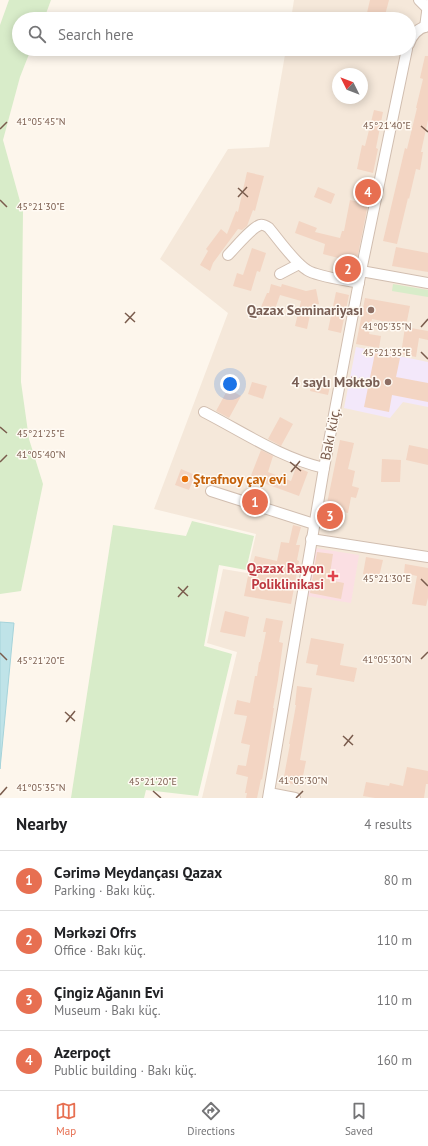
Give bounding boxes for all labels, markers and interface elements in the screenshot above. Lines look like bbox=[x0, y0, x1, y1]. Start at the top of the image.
search box bbox=[12, 12, 416, 56]
icon: search bbox=[26, 23, 48, 45]
text: Search here bbox=[58, 25, 134, 44]
north arrow bbox=[332, 68, 368, 104]
text: 41°05'45"N bbox=[16, 115, 66, 128]
text: 45°21'40"E bbox=[363, 119, 411, 132]
pin: 4 bbox=[355, 177, 381, 207]
text: 45°21'30"E bbox=[17, 200, 65, 213]
pin: 2 bbox=[335, 254, 361, 284]
place label: Qazax Seminariyası bbox=[247, 301, 363, 319]
marker: Qazax Seminariyası bbox=[366, 305, 376, 315]
text: 41°05'35"N bbox=[362, 320, 412, 333]
text: 45°21'35"E bbox=[363, 346, 411, 359]
place label: 4 saylı Məktəb bbox=[292, 373, 380, 391]
your location bbox=[220, 374, 240, 394]
marker: 4 saylı Məktəb bbox=[383, 377, 393, 387]
street label: Bakı küç. bbox=[316, 406, 344, 462]
text: 45°21'25"E bbox=[17, 427, 65, 440]
text: 41°05'40"N bbox=[16, 448, 66, 461]
place label: Ştrafnoy çay evi bbox=[193, 470, 287, 488]
marker: Ştrafnoy çay evi bbox=[180, 474, 190, 484]
pin: 1 bbox=[242, 487, 268, 517]
pin: 3 bbox=[317, 501, 343, 531]
place label: Qazax Rayon Poliklinikasi bbox=[247, 559, 324, 593]
marker: Qazax Rayon Poliklinikasi bbox=[327, 570, 339, 582]
text: 45°21'30"E bbox=[363, 572, 411, 585]
text: 41°05'30"N bbox=[362, 653, 412, 666]
text: 45°21'20"E bbox=[17, 654, 65, 667]
text: 41°05'30"N bbox=[278, 774, 328, 787]
text: 45°21'20"E bbox=[129, 775, 177, 788]
text: 41°05'35"N bbox=[16, 781, 66, 794]
text: Nearby bbox=[16, 813, 67, 835]
text: 4 results bbox=[364, 816, 412, 833]
text: Cərimə Meydançası Qazax bbox=[54, 863, 222, 882]
text: 1 bbox=[25, 872, 33, 889]
text: 80 m bbox=[384, 872, 412, 889]
text: Parking · Bakı küç. bbox=[54, 882, 155, 899]
text: Mərkəzi Ofrs bbox=[54, 923, 136, 942]
text: 2 bbox=[25, 932, 33, 949]
text: 110 m bbox=[377, 932, 412, 949]
text: Office · Bakı küç. bbox=[54, 942, 146, 959]
text: Çingiz Ağanın Evi bbox=[54, 983, 164, 1002]
text: 3 bbox=[25, 992, 33, 1009]
text: 110 m bbox=[377, 992, 412, 1009]
text: Museum · Bakı küç. bbox=[54, 1002, 160, 1019]
text: Azerpoçt bbox=[54, 1043, 110, 1062]
text: 4 bbox=[25, 1052, 33, 1069]
text: 160 m bbox=[377, 1052, 412, 1069]
text: Public building · Bakı küç. bbox=[54, 1062, 197, 1079]
tab: Map bbox=[55, 1100, 77, 1138]
tab: Directions bbox=[187, 1100, 235, 1138]
tab: Saved bbox=[345, 1100, 373, 1138]

